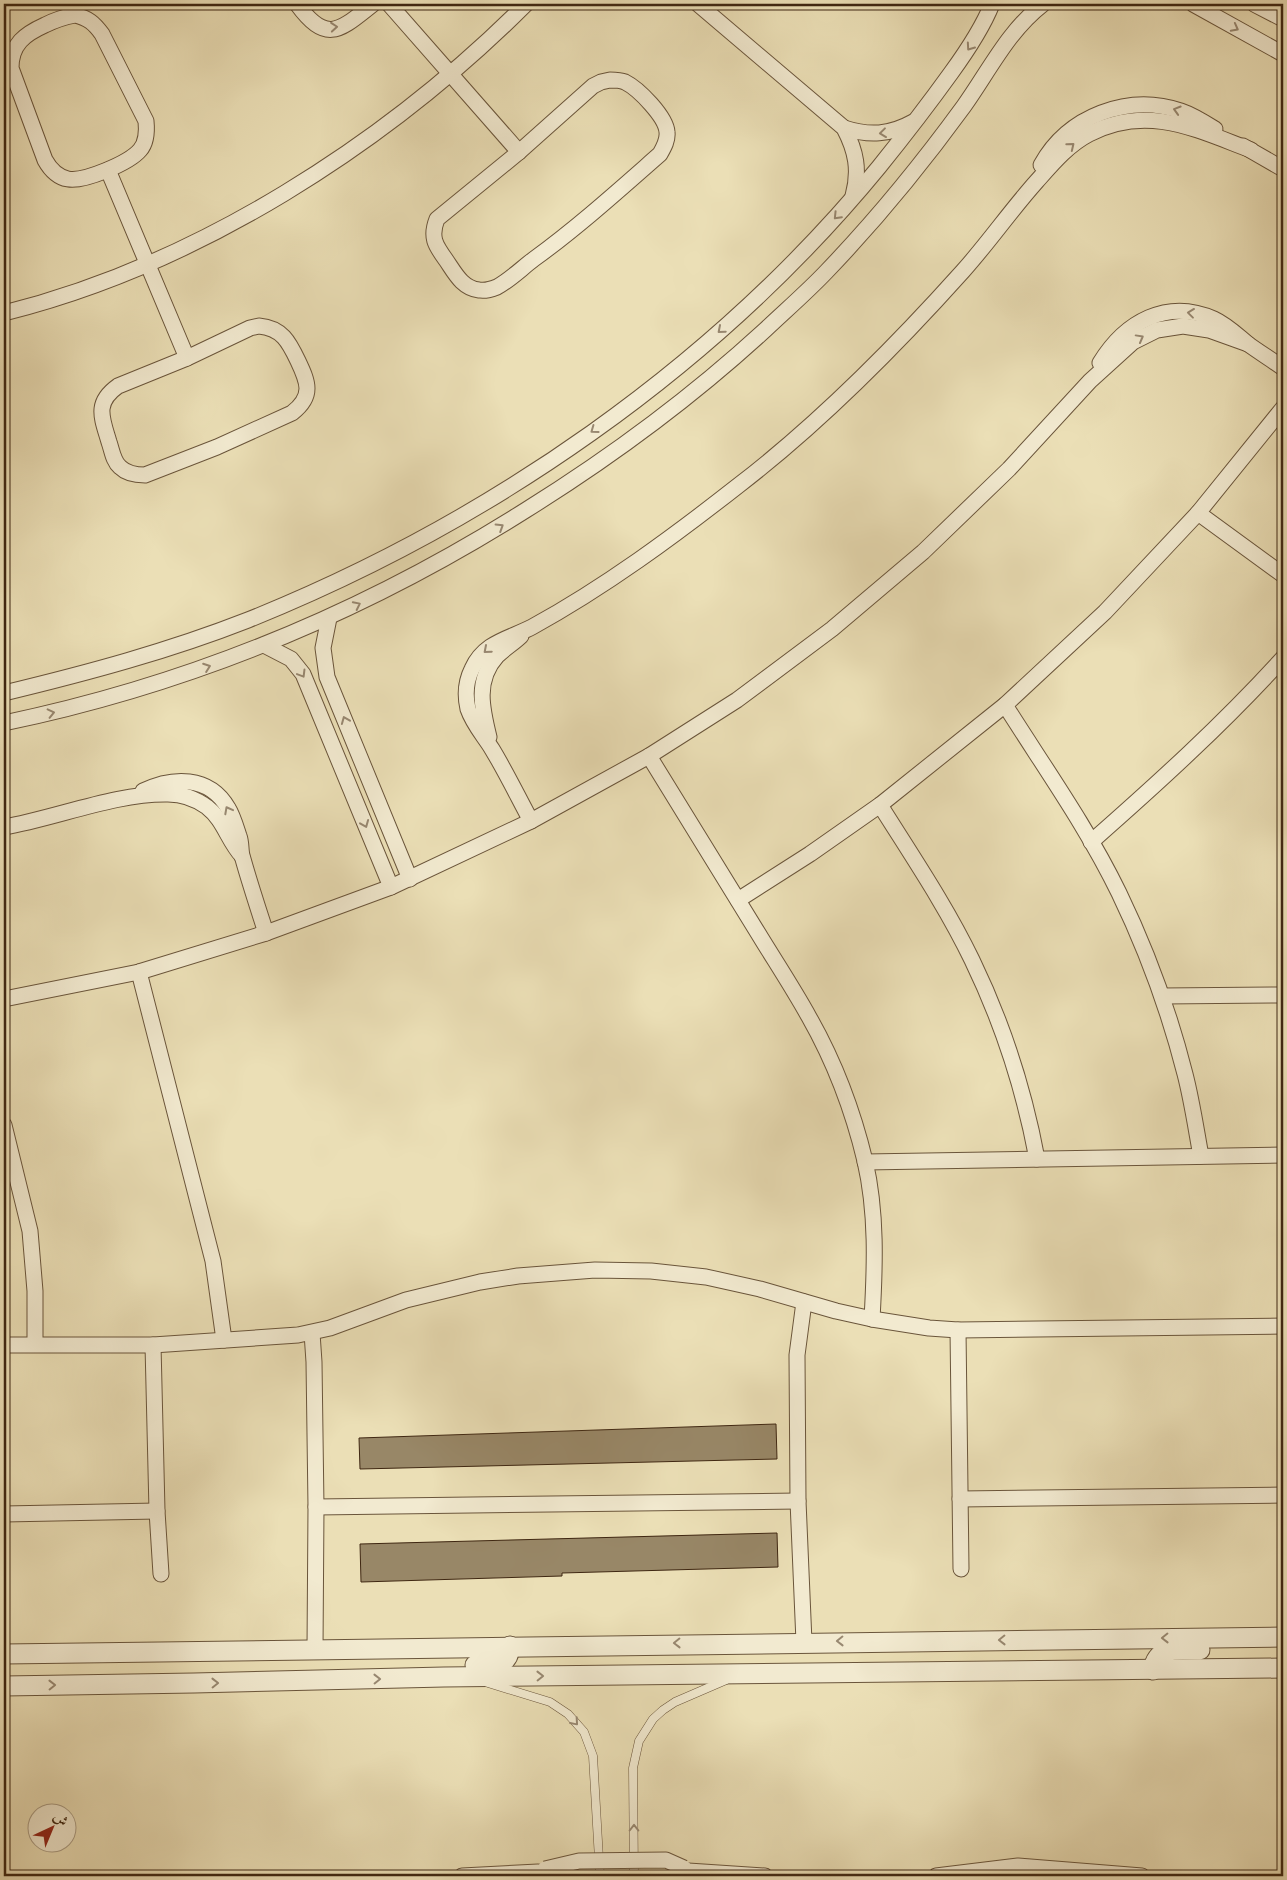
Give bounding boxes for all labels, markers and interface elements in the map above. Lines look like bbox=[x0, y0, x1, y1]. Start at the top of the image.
one-way arrow bbox=[330, 22, 338, 33]
one-way arrow bbox=[1230, 22, 1239, 32]
one-way arrow bbox=[967, 41, 976, 51]
one-way arrow bbox=[1174, 106, 1182, 116]
one-way arrow bbox=[878, 127, 886, 138]
one-way arrow bbox=[1065, 144, 1074, 152]
one-way arrow bbox=[834, 210, 843, 219]
one-way arrow bbox=[1187, 308, 1195, 319]
one-way arrow bbox=[718, 324, 727, 333]
one-way arrow bbox=[1134, 334, 1143, 344]
one-way arrow bbox=[590, 424, 600, 433]
one-way arrow bbox=[494, 524, 503, 533]
one-way arrow bbox=[352, 600, 361, 611]
one-way arrow bbox=[483, 644, 492, 653]
one-way arrow bbox=[202, 663, 211, 673]
one-way arrow bbox=[296, 668, 306, 677]
one-way arrow bbox=[47, 708, 56, 719]
one-way arrow bbox=[341, 716, 351, 725]
one-way arrow bbox=[224, 806, 234, 815]
one-way arrow bbox=[359, 819, 369, 827]
one-way arrow bbox=[1160, 1633, 1168, 1643]
one-way arrow bbox=[998, 1635, 1006, 1645]
one-way arrow bbox=[835, 1636, 843, 1647]
one-way arrow bbox=[673, 1638, 681, 1649]
one-way arrow bbox=[536, 1671, 544, 1681]
one-way arrow bbox=[374, 1674, 382, 1684]
one-way arrow bbox=[212, 1678, 219, 1688]
one-way arrow bbox=[49, 1680, 57, 1690]
one-way arrow bbox=[569, 1716, 578, 1725]
north arrow bbox=[28, 1802, 78, 1852]
text: ش bbox=[50, 1810, 70, 1829]
one-way arrow bbox=[629, 1823, 639, 1831]

